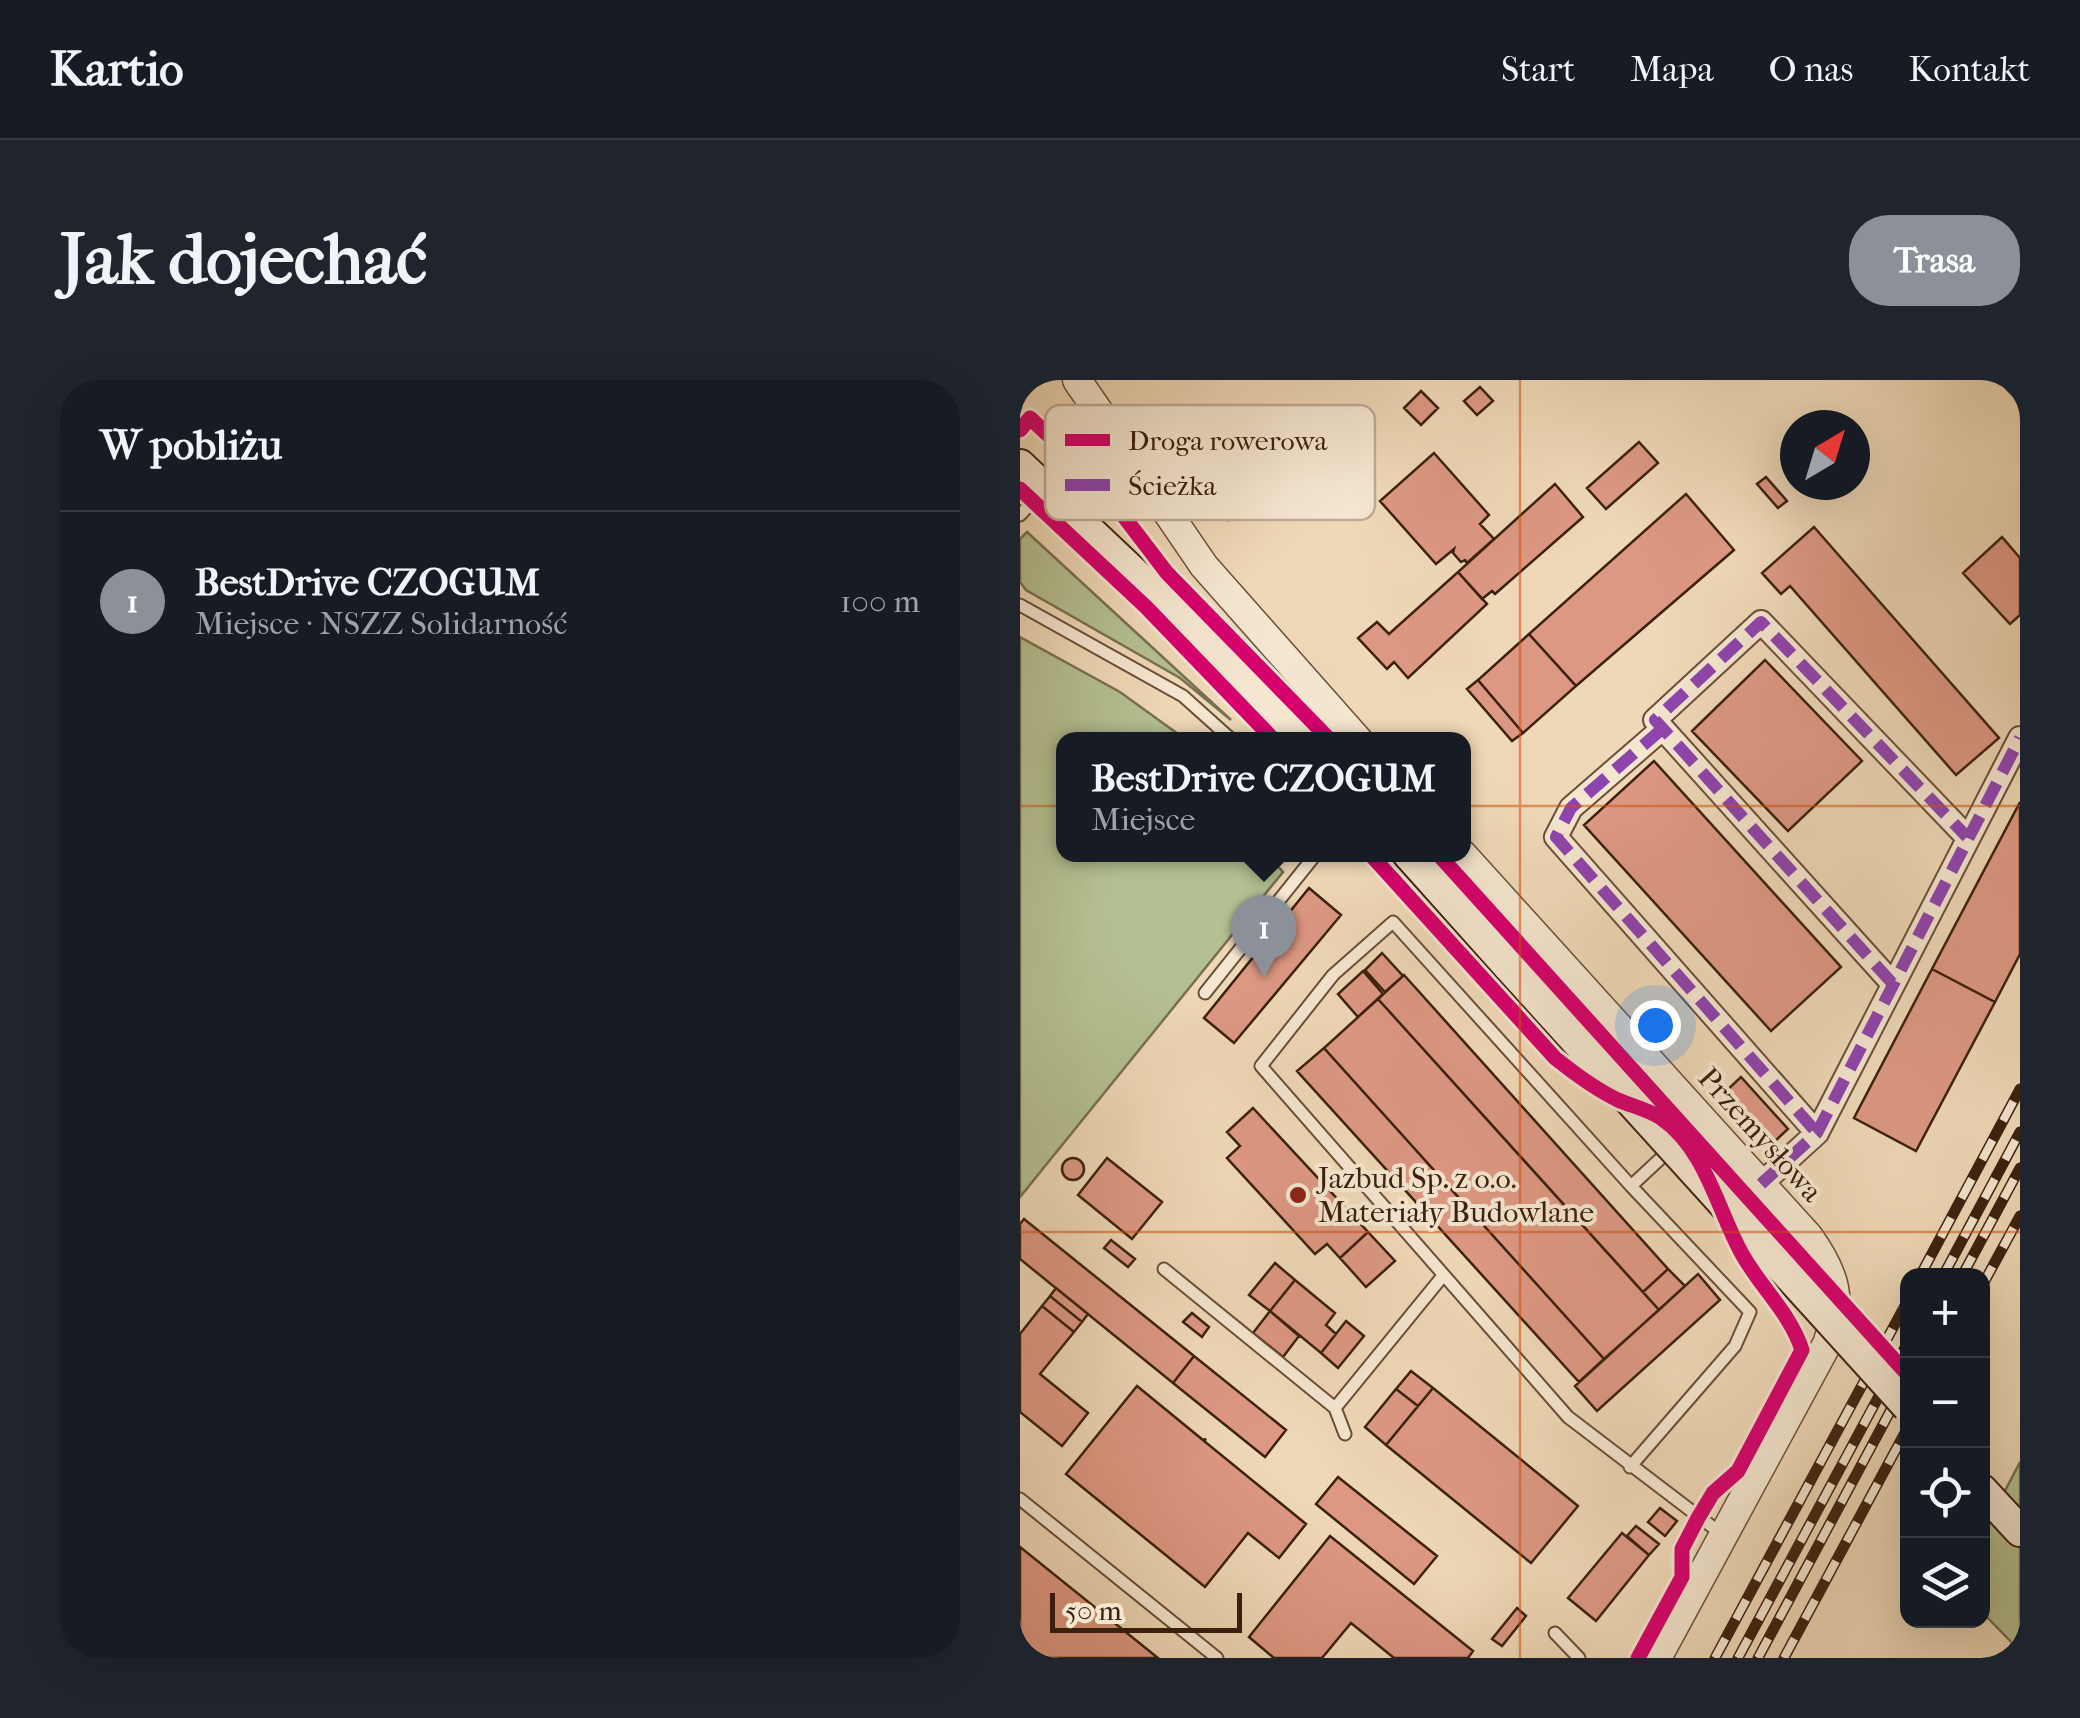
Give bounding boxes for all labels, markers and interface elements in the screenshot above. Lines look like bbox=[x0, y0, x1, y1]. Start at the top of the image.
text: Kartio bbox=[50, 41, 184, 97]
text: Start bbox=[1501, 49, 1575, 90]
text: Mapa bbox=[1630, 49, 1714, 90]
text: O nas bbox=[1769, 49, 1853, 90]
text: Kontakt bbox=[1908, 49, 2030, 90]
button: Trasa bbox=[1849, 215, 2020, 306]
text: Jak dojechać bbox=[60, 219, 427, 301]
legend bbox=[1045, 405, 1375, 520]
north arrow bbox=[1780, 410, 1870, 500]
text: W pobliżu bbox=[100, 421, 282, 470]
text: Droga rowerowa bbox=[1128, 424, 1329, 457]
text: Ścieżka bbox=[1128, 469, 1217, 502]
text: BestDrive CZOGUM bbox=[195, 560, 540, 605]
text: 1 bbox=[127, 583, 138, 620]
text: 100 m bbox=[840, 583, 920, 620]
text: Miejsce · NSZZ Solidarność bbox=[195, 605, 567, 642]
popup bbox=[1056, 732, 1471, 862]
text: BestDrive CZOGUM bbox=[1091, 756, 1436, 801]
text: Miejsce bbox=[1091, 801, 1195, 838]
pin: 1 bbox=[1232, 894, 1296, 977]
your location bbox=[1630, 1000, 1681, 1051]
street label: Przemysłowa bbox=[1691, 1061, 1830, 1210]
place label: Jazbud Sp. z o.o. Materiały Budowlane bbox=[1316, 1161, 1594, 1230]
marker: Jazbud Sp. z o.o. Materiały Budowlane bbox=[1287, 1184, 1309, 1206]
map controls bbox=[1900, 1268, 1990, 1628]
button: + bbox=[1900, 1268, 1990, 1358]
button: − bbox=[1900, 1358, 1990, 1448]
button: locate bbox=[1900, 1448, 1990, 1538]
button: layers bbox=[1900, 1538, 1990, 1628]
scale bar bbox=[1050, 1588, 1242, 1632]
text: 50 m bbox=[1065, 1594, 1122, 1627]

